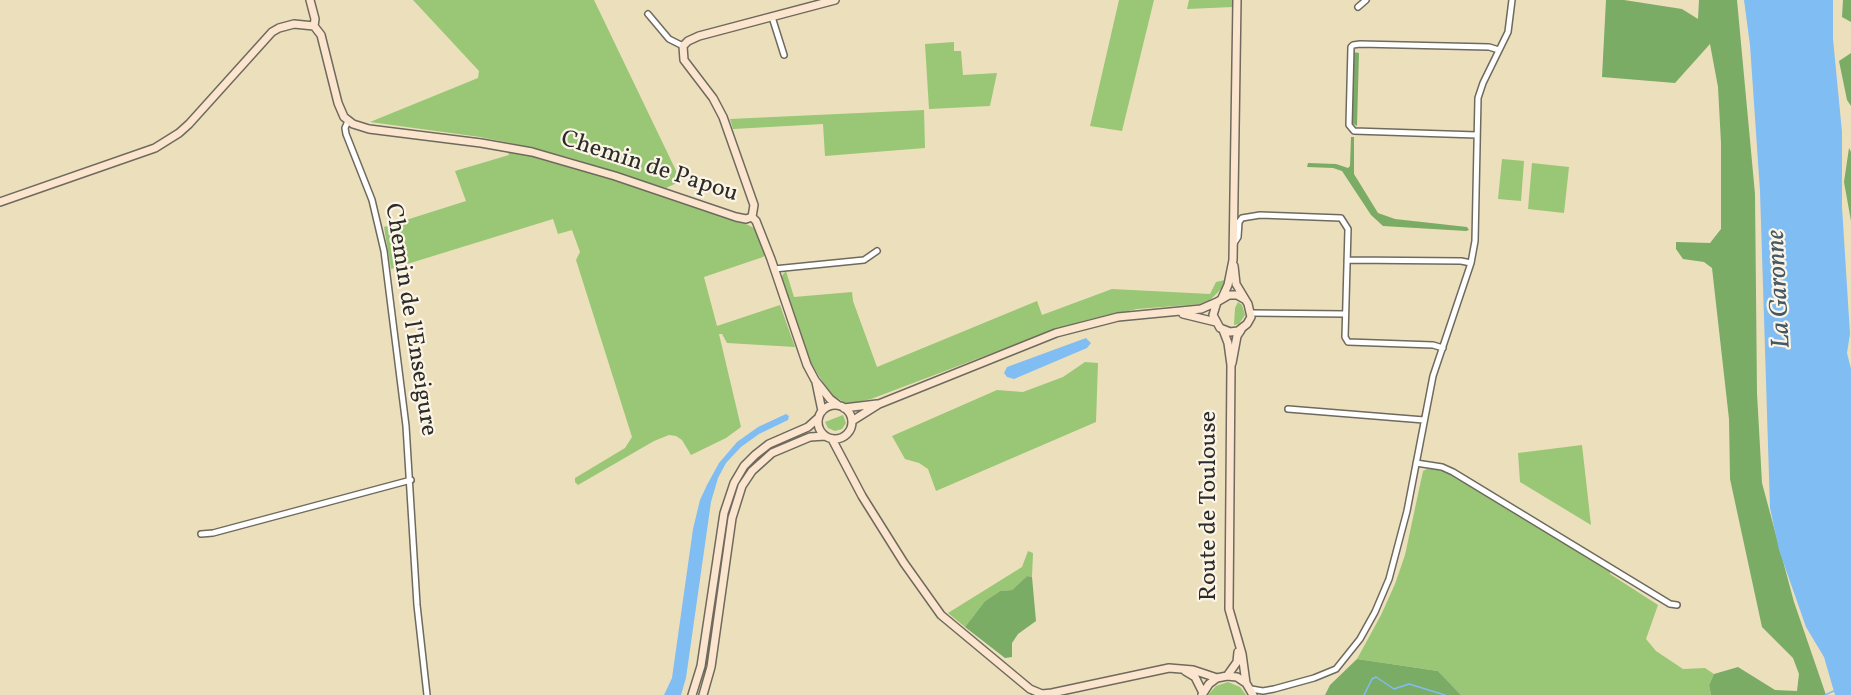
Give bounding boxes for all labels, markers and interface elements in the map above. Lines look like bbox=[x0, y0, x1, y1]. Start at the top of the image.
street label: Chemin de Papou bbox=[557, 126, 741, 210]
street label: Chemin de l'Enseigure bbox=[376, 202, 442, 438]
water label: La Garonne bbox=[1762, 229, 1800, 349]
street label: Route de Toulouse bbox=[1197, 411, 1225, 601]

